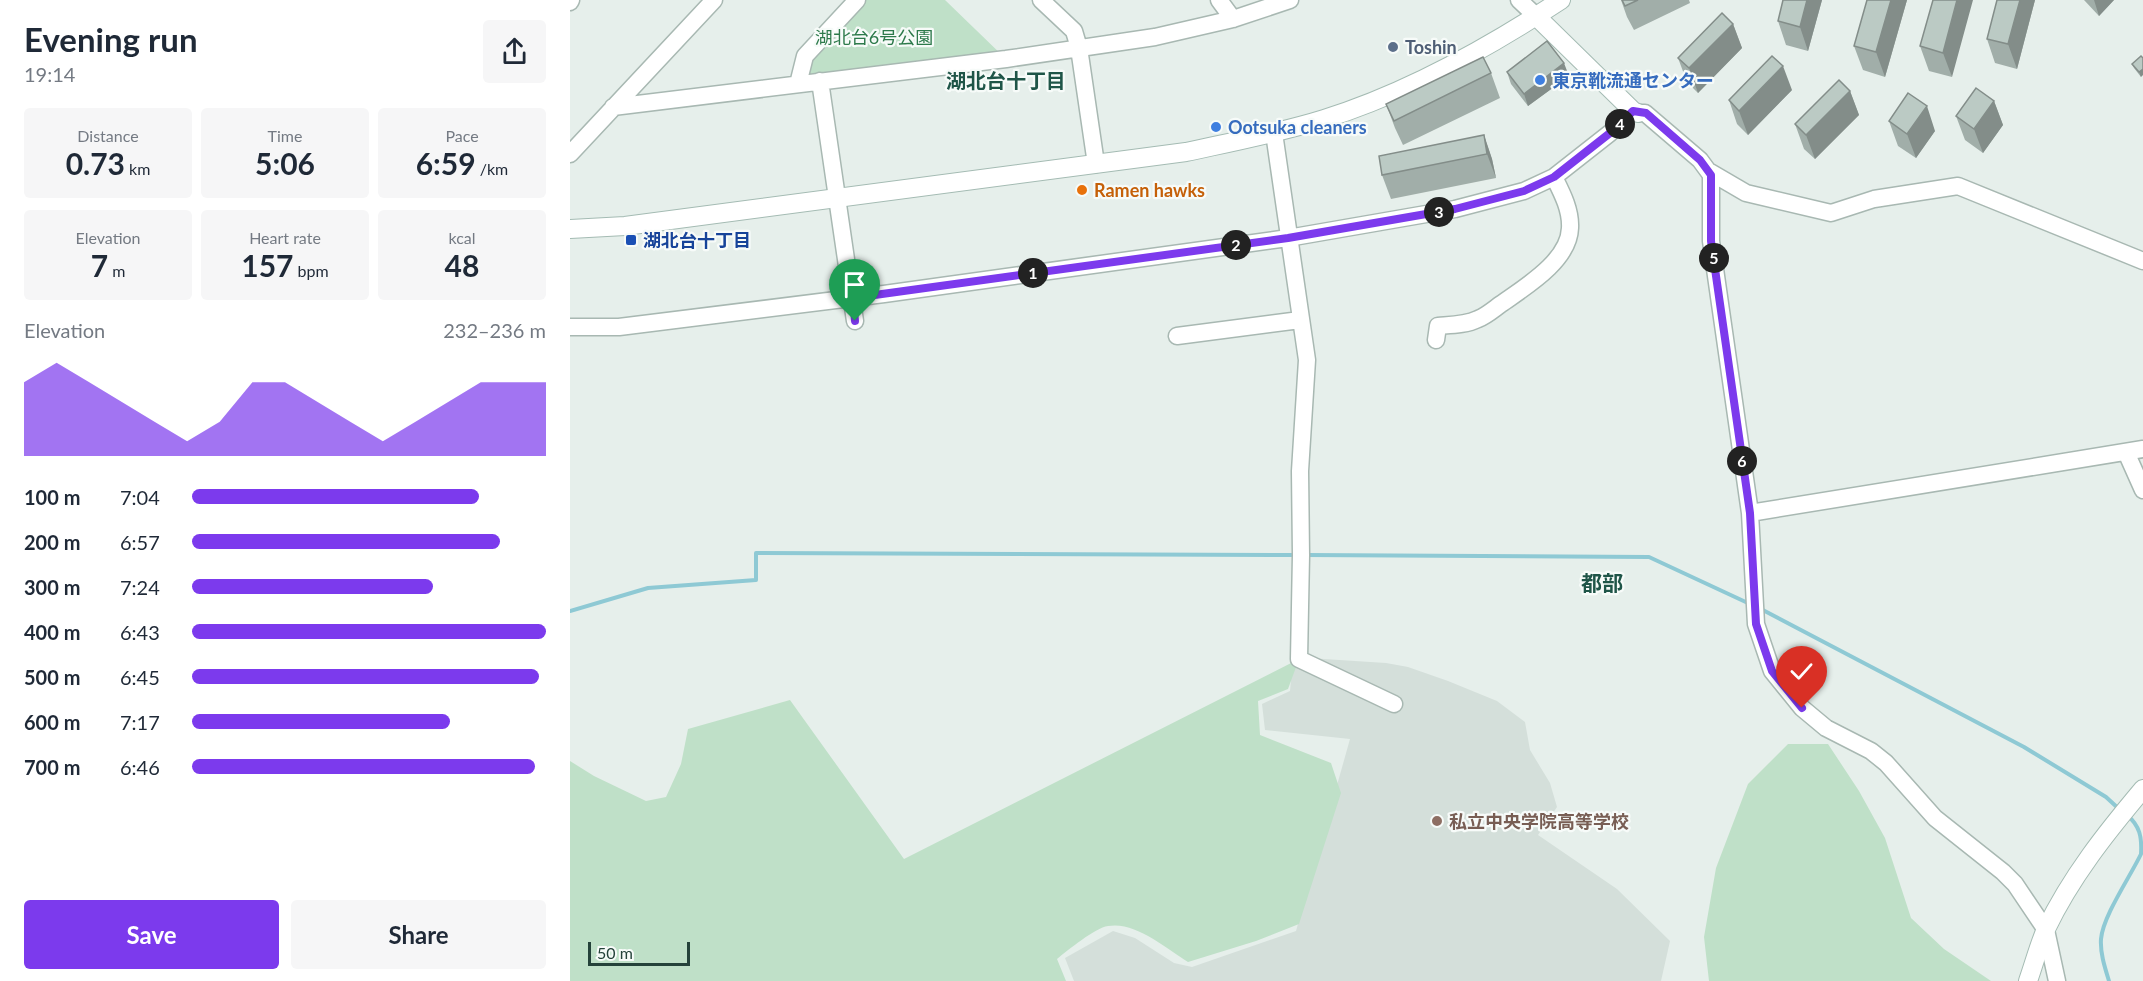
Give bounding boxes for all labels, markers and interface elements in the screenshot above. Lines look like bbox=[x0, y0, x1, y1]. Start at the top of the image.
text: Evening run bbox=[24, 19, 198, 59]
button: share bbox=[483, 20, 546, 83]
park label: 湖北台6号公園 bbox=[815, 26, 933, 48]
place label: Toshin bbox=[1405, 36, 1457, 58]
marker: Toshin bbox=[1386, 40, 1400, 54]
text: 19:14 bbox=[24, 62, 75, 86]
district label: 湖北台十丁目 bbox=[946, 68, 1066, 92]
place label: 東京靴流通センター bbox=[1552, 69, 1714, 91]
marker: 東京靴流通センター bbox=[1533, 73, 1547, 87]
pin: 4 bbox=[1605, 109, 1635, 139]
text: 4 bbox=[1615, 114, 1625, 133]
place label: Ootsuka cleaners bbox=[1228, 116, 1367, 138]
marker: Ootsuka cleaners bbox=[1209, 120, 1223, 134]
text: Distance bbox=[77, 126, 139, 145]
text: Time bbox=[268, 126, 302, 145]
text: Pace bbox=[445, 126, 479, 145]
text: 0.73 bbox=[66, 145, 125, 181]
text: 5:06 bbox=[255, 145, 315, 181]
text: 6:59 bbox=[416, 145, 476, 181]
text: km bbox=[125, 159, 150, 178]
text: /km bbox=[476, 159, 508, 178]
place label: Ramen hawks bbox=[1094, 179, 1205, 201]
marker: Ramen hawks bbox=[1075, 183, 1089, 197]
pin: 3 bbox=[1424, 197, 1454, 227]
text: 3 bbox=[1434, 202, 1444, 221]
text: Elevation bbox=[76, 228, 141, 247]
text: Heart rate bbox=[249, 228, 321, 247]
text: kcal bbox=[448, 228, 476, 247]
place label: 湖北台十丁目 bbox=[643, 229, 751, 251]
pin: 2 bbox=[1221, 230, 1251, 260]
marker: 湖北台十丁目 bbox=[624, 233, 638, 247]
text: 2 bbox=[1231, 235, 1241, 254]
pin: 5 bbox=[1699, 243, 1729, 273]
text: 7 bbox=[91, 247, 108, 283]
text: 157 bbox=[241, 247, 294, 283]
text: 48 bbox=[445, 247, 479, 283]
text: 5 bbox=[1709, 248, 1719, 267]
pin: 1 bbox=[1018, 258, 1048, 288]
pin bbox=[829, 259, 880, 321]
text: m bbox=[108, 261, 125, 280]
text: bpm bbox=[294, 261, 329, 280]
text: 1 bbox=[1028, 263, 1038, 282]
icon: arrive bbox=[838, 268, 871, 301]
text: Elevation bbox=[24, 318, 105, 342]
text: 232–236 m bbox=[443, 318, 546, 342]
pin: 6 bbox=[1727, 446, 1757, 476]
text: 6 bbox=[1737, 451, 1747, 470]
text: 100 m bbox=[24, 485, 80, 509]
text: 7:04 bbox=[120, 485, 160, 509]
text: 200 m bbox=[24, 530, 80, 554]
text: 6:57 bbox=[120, 530, 160, 554]
district label: 都部 bbox=[1581, 570, 1623, 595]
text: 300 m bbox=[24, 575, 80, 599]
text: 7:24 bbox=[120, 575, 160, 599]
text: 400 m bbox=[24, 620, 80, 644]
text: 6:43 bbox=[120, 620, 160, 644]
pin bbox=[1776, 646, 1827, 708]
icon: check bbox=[1785, 655, 1818, 688]
text: 500 m bbox=[24, 665, 80, 689]
text: 6:45 bbox=[120, 665, 160, 689]
text: 600 m bbox=[24, 710, 80, 734]
text: 7:17 bbox=[120, 710, 160, 734]
text: 700 m bbox=[24, 755, 80, 779]
text: 6:46 bbox=[120, 755, 160, 779]
place label: 私立中央学院高等学校 bbox=[1449, 810, 1629, 832]
marker: 私立中央学院高等学校 bbox=[1430, 814, 1444, 828]
button: Save bbox=[24, 900, 279, 969]
button: Share bbox=[291, 900, 546, 969]
scale bar bbox=[588, 939, 690, 966]
text: 50 m bbox=[597, 943, 633, 962]

